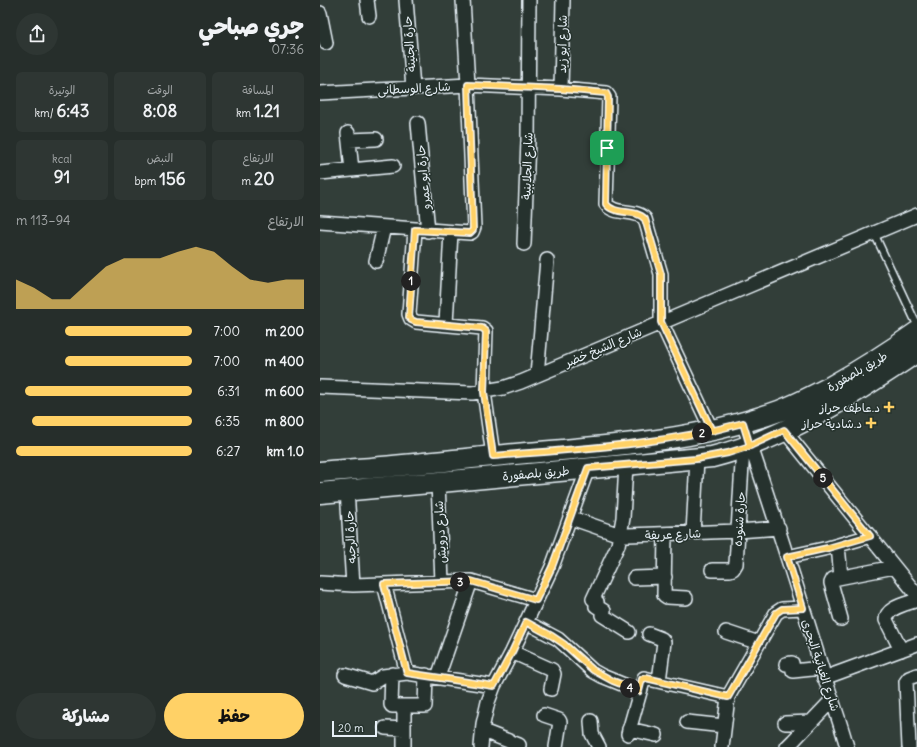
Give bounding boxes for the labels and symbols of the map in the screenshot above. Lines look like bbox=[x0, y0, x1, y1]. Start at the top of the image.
street label: حارة الجنينة bbox=[400, 15, 419, 73]
street label: شارع ابو زيد bbox=[554, 15, 572, 73]
street label: شارع الوسطانى bbox=[377, 79, 451, 99]
pin bbox=[590, 131, 624, 165]
street label: شارع الجلابنية bbox=[518, 132, 538, 200]
street label: حارة ابو عمرو bbox=[413, 144, 434, 211]
pin: 1 bbox=[401, 271, 421, 291]
street label: شارع الشيخ خضر bbox=[561, 324, 645, 372]
street label: طريق بلصفورة bbox=[824, 348, 890, 395]
place label: د.عاطف حراز bbox=[819, 400, 880, 415]
marker: د.عاطف حراز bbox=[883, 401, 895, 413]
place label: د.شادية حراز bbox=[801, 416, 862, 431]
marker: د.شادية حراز bbox=[865, 417, 877, 429]
pin: 2 bbox=[692, 423, 712, 443]
street label: طريق بلصفورة bbox=[502, 463, 570, 484]
pin: 5 bbox=[813, 468, 833, 488]
street label: حارة شنوده bbox=[730, 491, 748, 547]
street label: شارع درويش bbox=[431, 500, 451, 564]
street label: حارة الرحبه bbox=[341, 510, 360, 564]
street label: شارع عريفة bbox=[645, 526, 701, 544]
pin: 3 bbox=[450, 572, 470, 592]
street label: شارع الغياتية البحرى bbox=[797, 617, 843, 714]
pin: 4 bbox=[620, 678, 640, 698]
scale bar bbox=[332, 719, 377, 738]

